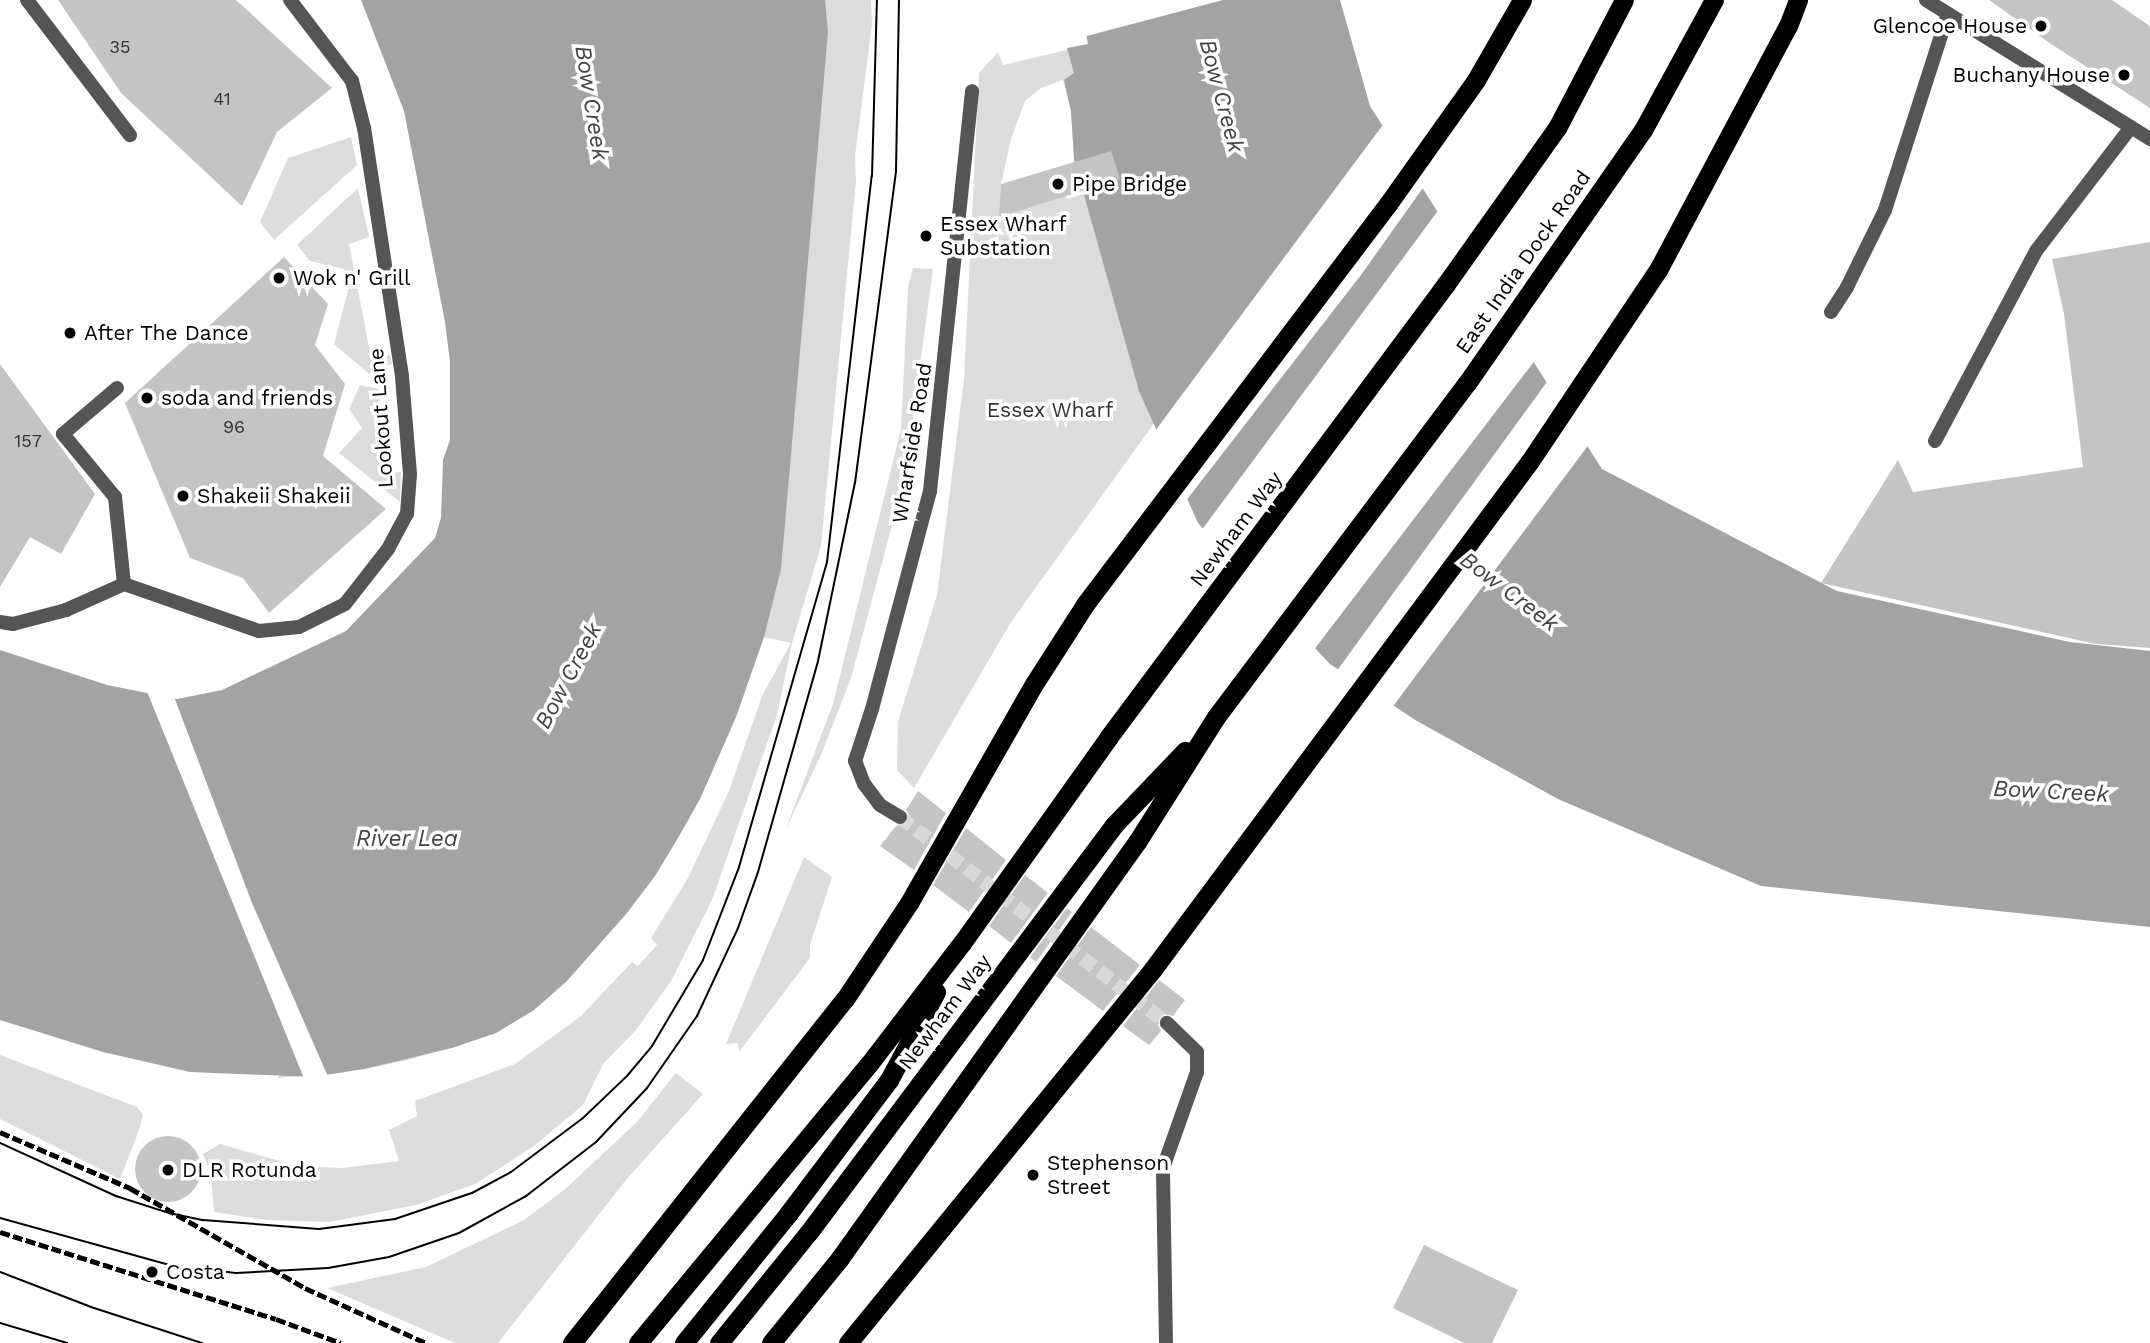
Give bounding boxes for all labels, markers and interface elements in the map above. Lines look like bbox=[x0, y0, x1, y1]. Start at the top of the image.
place label: Glencoe House bbox=[1873, 13, 2027, 39]
marker: Glencoe House bbox=[2033, 18, 2049, 34]
house number: 35 bbox=[110, 36, 130, 58]
water label: Bow Creek bbox=[1193, 36, 1249, 156]
water label: Bow Creek bbox=[568, 43, 614, 163]
place label: Buchany House bbox=[1952, 62, 2110, 88]
marker: Buchany House bbox=[2116, 67, 2132, 83]
house number: 41 bbox=[213, 88, 231, 110]
street label: East India Dock Road bbox=[1450, 165, 1596, 359]
place label: Pipe Bridge bbox=[1072, 171, 1187, 197]
marker: Pipe Bridge bbox=[1050, 176, 1066, 192]
place label: Essex Wharf Substation bbox=[940, 211, 1067, 261]
marker: Essex Wharf Substation bbox=[918, 228, 934, 244]
place label: Wok n' Grill bbox=[293, 265, 411, 291]
marker: Wok n' Grill bbox=[271, 270, 287, 286]
place label: After The Dance bbox=[84, 320, 250, 346]
marker: After The Dance bbox=[62, 325, 78, 341]
street label: Lookout Lane bbox=[364, 347, 398, 489]
street label: Wharfside Road bbox=[887, 361, 937, 525]
place label: soda and friends bbox=[161, 385, 334, 411]
marker: soda and friends bbox=[139, 390, 155, 406]
park label: Essex Wharf bbox=[986, 397, 1114, 423]
house number: 96 bbox=[223, 416, 245, 438]
house number: 157 bbox=[14, 430, 42, 452]
street label: Newham Way bbox=[1184, 466, 1288, 592]
place label: Shakeii Shakeii bbox=[197, 483, 350, 509]
marker: Shakeii Shakeii bbox=[175, 488, 191, 504]
water label: Bow Creek bbox=[1454, 546, 1564, 638]
water label: Bow Creek bbox=[529, 618, 609, 734]
water label: Bow Creek bbox=[1992, 775, 2110, 809]
water label: River Lea bbox=[356, 825, 458, 853]
street label: Newham Way bbox=[893, 949, 997, 1075]
place label: Stephenson Street bbox=[1047, 1150, 1169, 1200]
place label: DLR Rotunda bbox=[182, 1157, 317, 1183]
marker: DLR Rotunda bbox=[160, 1162, 176, 1178]
marker: Stephenson Street bbox=[1025, 1167, 1041, 1183]
place label: Costa bbox=[166, 1259, 225, 1285]
marker: Costa bbox=[144, 1264, 160, 1280]

